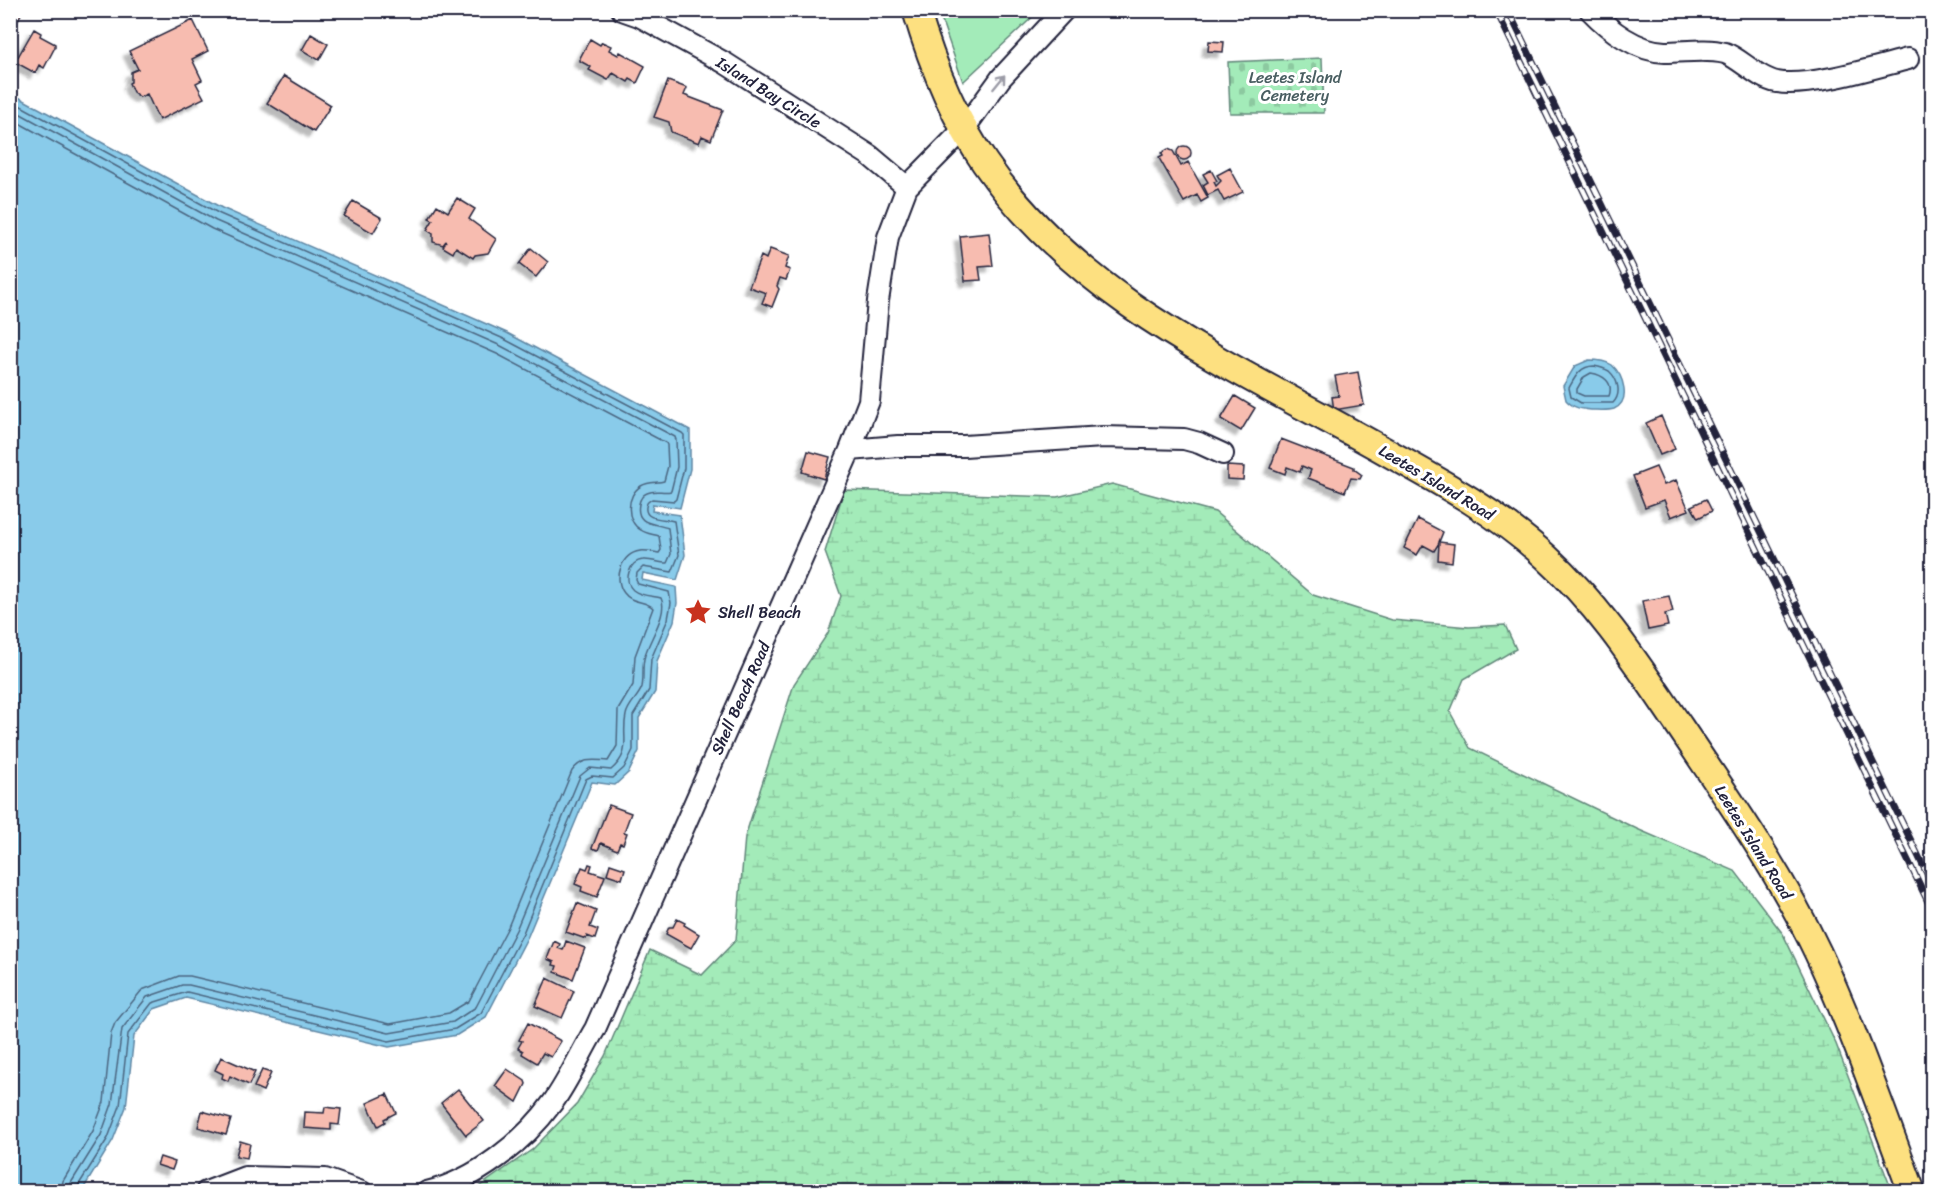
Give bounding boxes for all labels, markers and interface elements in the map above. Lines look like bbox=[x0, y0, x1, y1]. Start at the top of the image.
street label: Island Bay Circle bbox=[709, 48, 827, 136]
park label: Leetes Island Cemetery bbox=[1249, 63, 1343, 110]
one-way arrow bbox=[992, 74, 1005, 90]
street label: Leetes Island Road bbox=[1373, 436, 1502, 529]
place icon: Shell Beach bbox=[683, 597, 713, 627]
place label: Shell Beach bbox=[718, 598, 801, 627]
street label: Shell Beach Road bbox=[703, 636, 779, 759]
street label: Leetes Island Road bbox=[1707, 779, 1801, 907]

